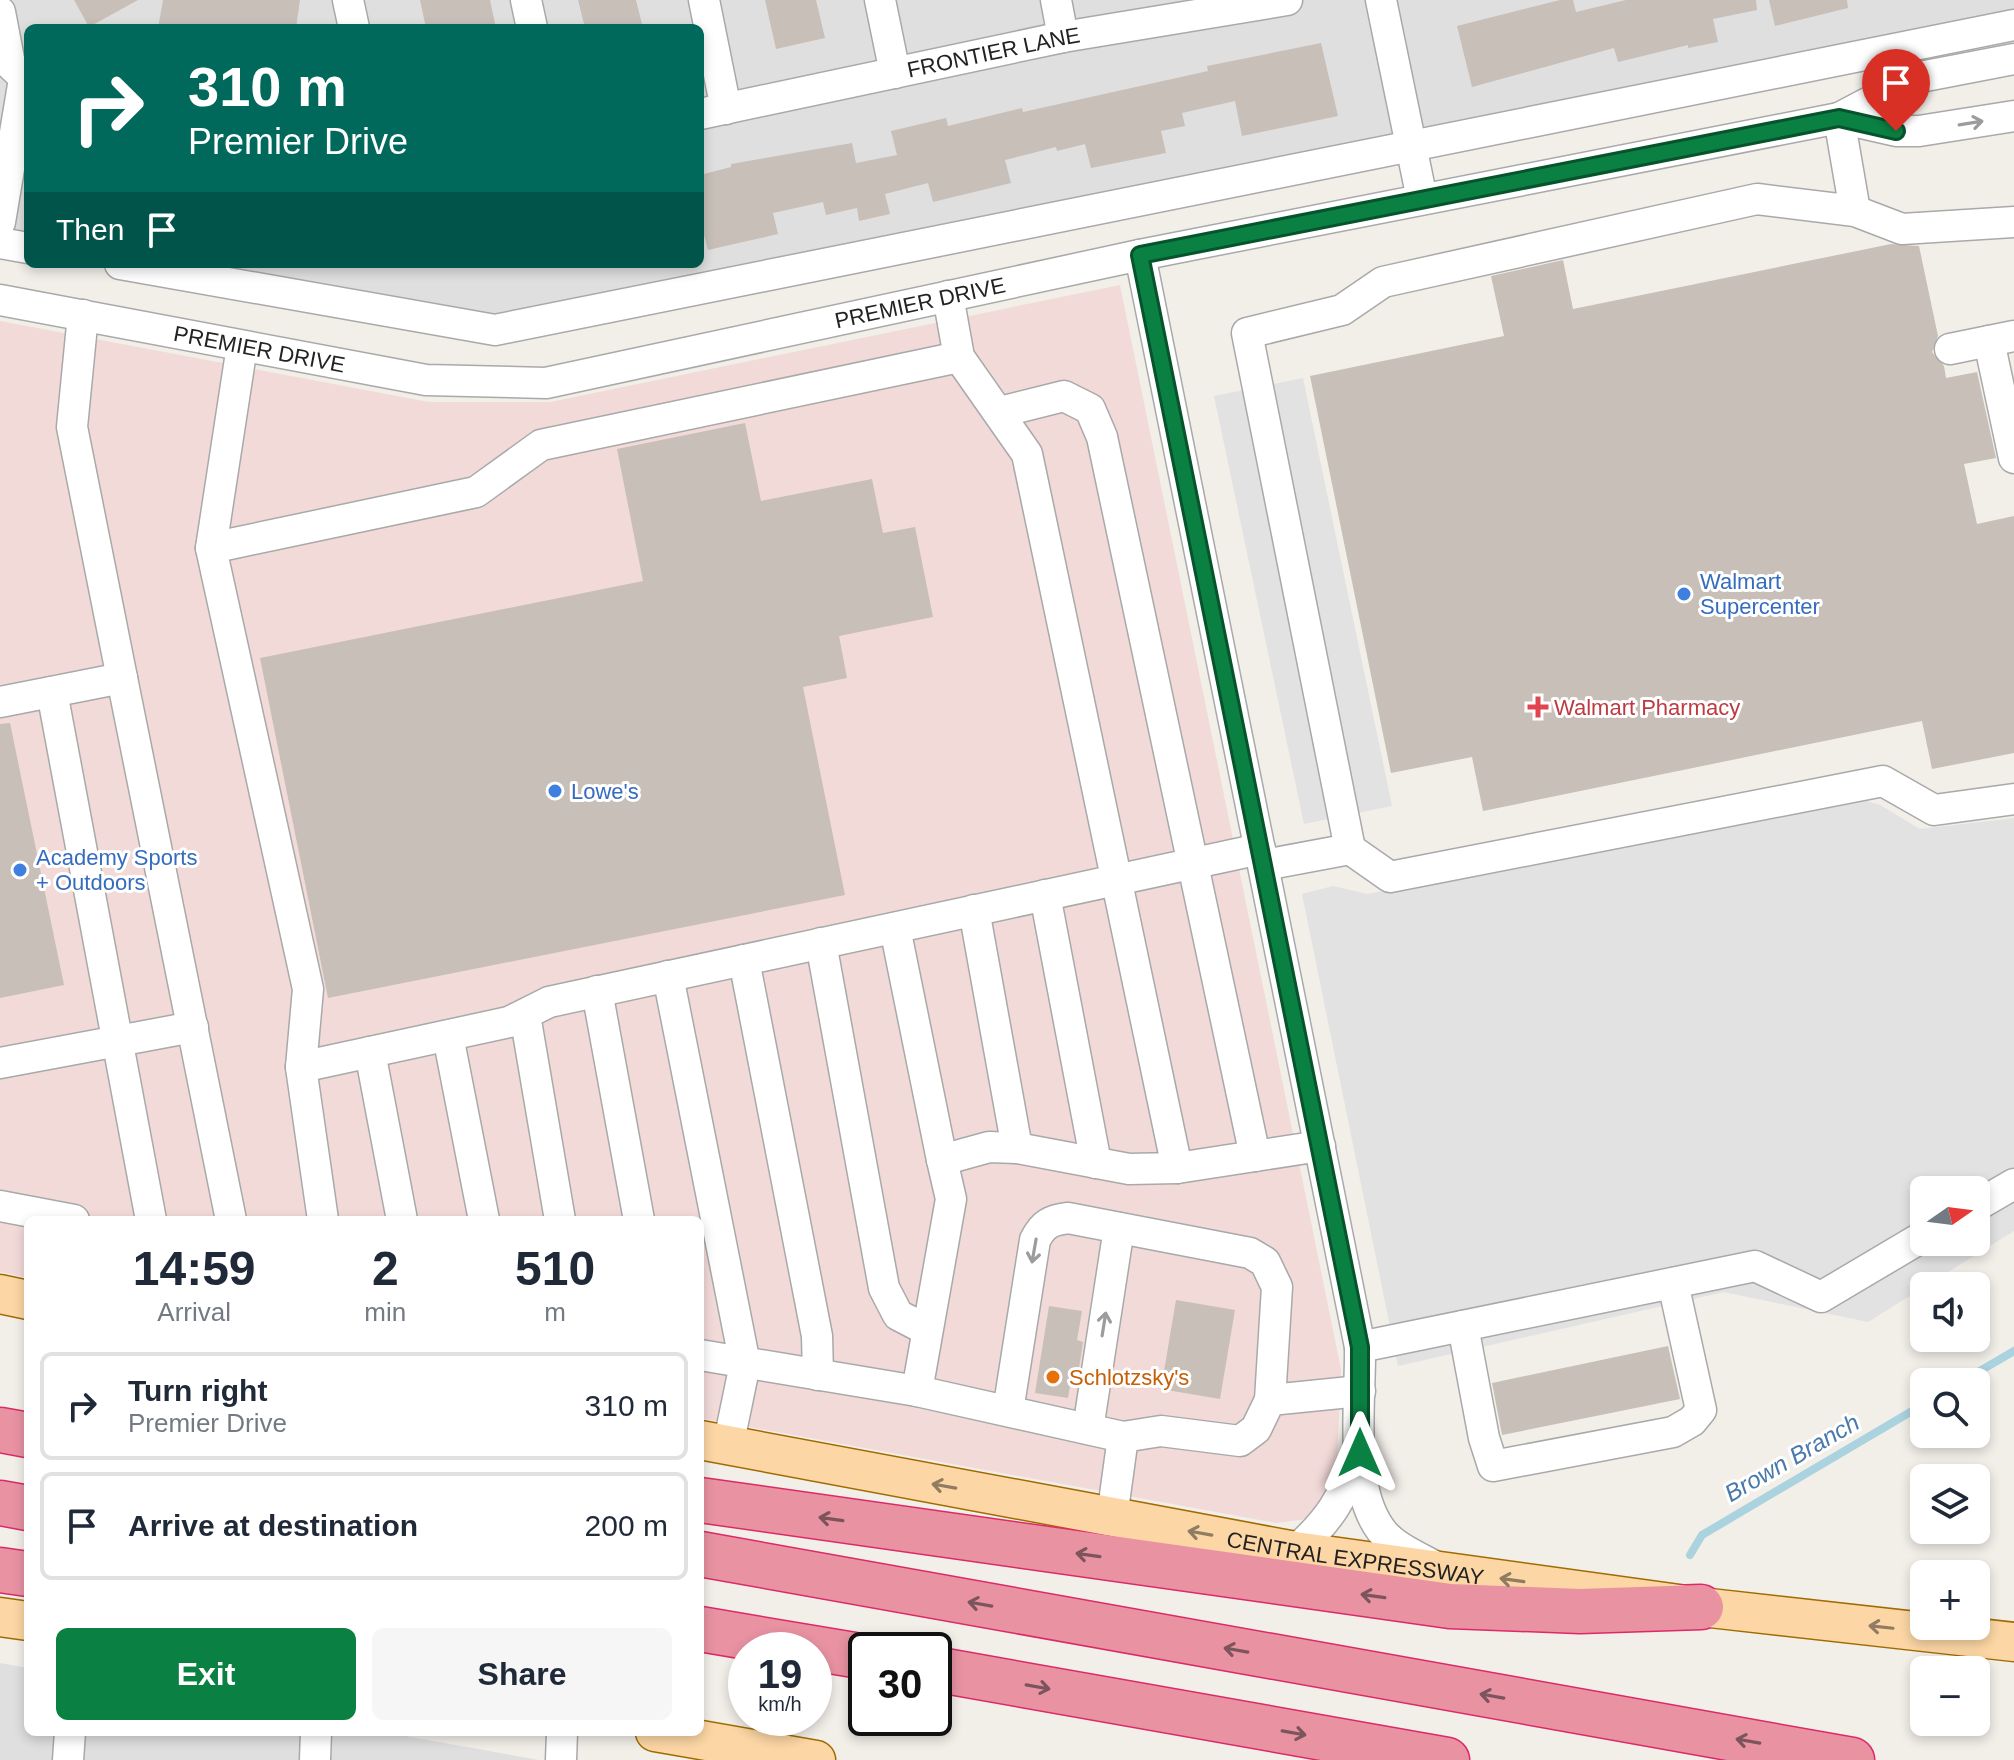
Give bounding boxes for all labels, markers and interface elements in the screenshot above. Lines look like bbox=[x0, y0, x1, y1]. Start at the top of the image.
street label: FRONTIER LANE bbox=[905, 22, 1082, 83]
pin bbox=[1862, 49, 1930, 131]
text: 310 m bbox=[188, 55, 347, 118]
icon: right bbox=[56, 56, 160, 160]
icon: arrive bbox=[1874, 61, 1918, 105]
one-way arrow bbox=[1958, 115, 1984, 130]
text: Premier Drive bbox=[188, 121, 408, 162]
icon: arrive bbox=[140, 208, 184, 252]
text: Then bbox=[56, 213, 124, 246]
street label: PREMIER DRIVE bbox=[833, 272, 1008, 333]
street label: PREMIER DRIVE bbox=[172, 321, 347, 378]
place label: Walmart Supercenter bbox=[1700, 569, 1820, 619]
marker: Walmart Supercenter bbox=[1675, 585, 1693, 603]
place label: Walmart Pharmacy bbox=[1554, 695, 1740, 720]
marker: Walmart Pharmacy bbox=[1529, 698, 1547, 716]
place label: Lowe's bbox=[571, 779, 639, 804]
marker: Lowe's bbox=[546, 782, 564, 800]
place label: Academy Sports + Outdoors bbox=[36, 845, 197, 895]
marker: Academy Sports + Outdoors bbox=[11, 861, 29, 879]
north arrow bbox=[1910, 1176, 1990, 1256]
map controls bbox=[1910, 1176, 1990, 1736]
one-way arrow bbox=[1025, 1238, 1040, 1264]
text: 14:59 bbox=[133, 1242, 256, 1295]
text: 2 bbox=[372, 1242, 399, 1295]
text: 510 bbox=[515, 1242, 595, 1295]
button: sound bbox=[1910, 1272, 1990, 1352]
text: Arrival bbox=[157, 1297, 231, 1327]
text: min bbox=[364, 1297, 406, 1327]
text: m bbox=[544, 1297, 566, 1327]
one-way arrow bbox=[1097, 1312, 1112, 1337]
place label: Schlotzsky's bbox=[1069, 1365, 1189, 1390]
marker: Schlotzsky's bbox=[1044, 1368, 1062, 1386]
button: search bbox=[1910, 1368, 1990, 1448]
text: Turn right bbox=[128, 1374, 267, 1407]
icon: right bbox=[60, 1384, 104, 1428]
text: 310 m bbox=[585, 1389, 668, 1422]
text: Premier Drive bbox=[128, 1408, 287, 1438]
water label: Brown Branch bbox=[1720, 1408, 1864, 1507]
position arrow bbox=[1318, 1411, 1402, 1495]
button: layers bbox=[1910, 1464, 1990, 1544]
one-way arrow bbox=[932, 1477, 958, 1492]
icon: arrive bbox=[60, 1504, 104, 1548]
text: Arrive at destination bbox=[128, 1509, 418, 1542]
text: 200 m bbox=[585, 1509, 668, 1542]
one-way arrow bbox=[818, 1511, 844, 1526]
one-way arrow bbox=[1188, 1525, 1213, 1540]
street label: CENTRAL EXPRESSWAY bbox=[1225, 1527, 1486, 1590]
one-way arrow bbox=[1076, 1547, 1101, 1562]
button: + bbox=[1910, 1560, 1990, 1640]
one-way arrow bbox=[1500, 1572, 1526, 1587]
one-way arrow bbox=[1360, 1588, 1387, 1603]
one-way arrow bbox=[968, 1596, 993, 1611]
one-way arrow bbox=[1868, 1619, 1895, 1634]
button: Exit bbox=[56, 1628, 356, 1720]
button: Share bbox=[372, 1628, 672, 1720]
speed limit sign: 30 bbox=[848, 1632, 952, 1736]
one-way arrow bbox=[1224, 1641, 1249, 1656]
text: 19 bbox=[758, 1652, 802, 1696]
button: − bbox=[1910, 1656, 1990, 1736]
one-way arrow bbox=[1025, 1680, 1051, 1695]
one-way arrow bbox=[1480, 1687, 1505, 1702]
text: km/h bbox=[758, 1693, 802, 1715]
one-way arrow bbox=[1281, 1726, 1307, 1741]
one-way arrow bbox=[1736, 1733, 1761, 1748]

